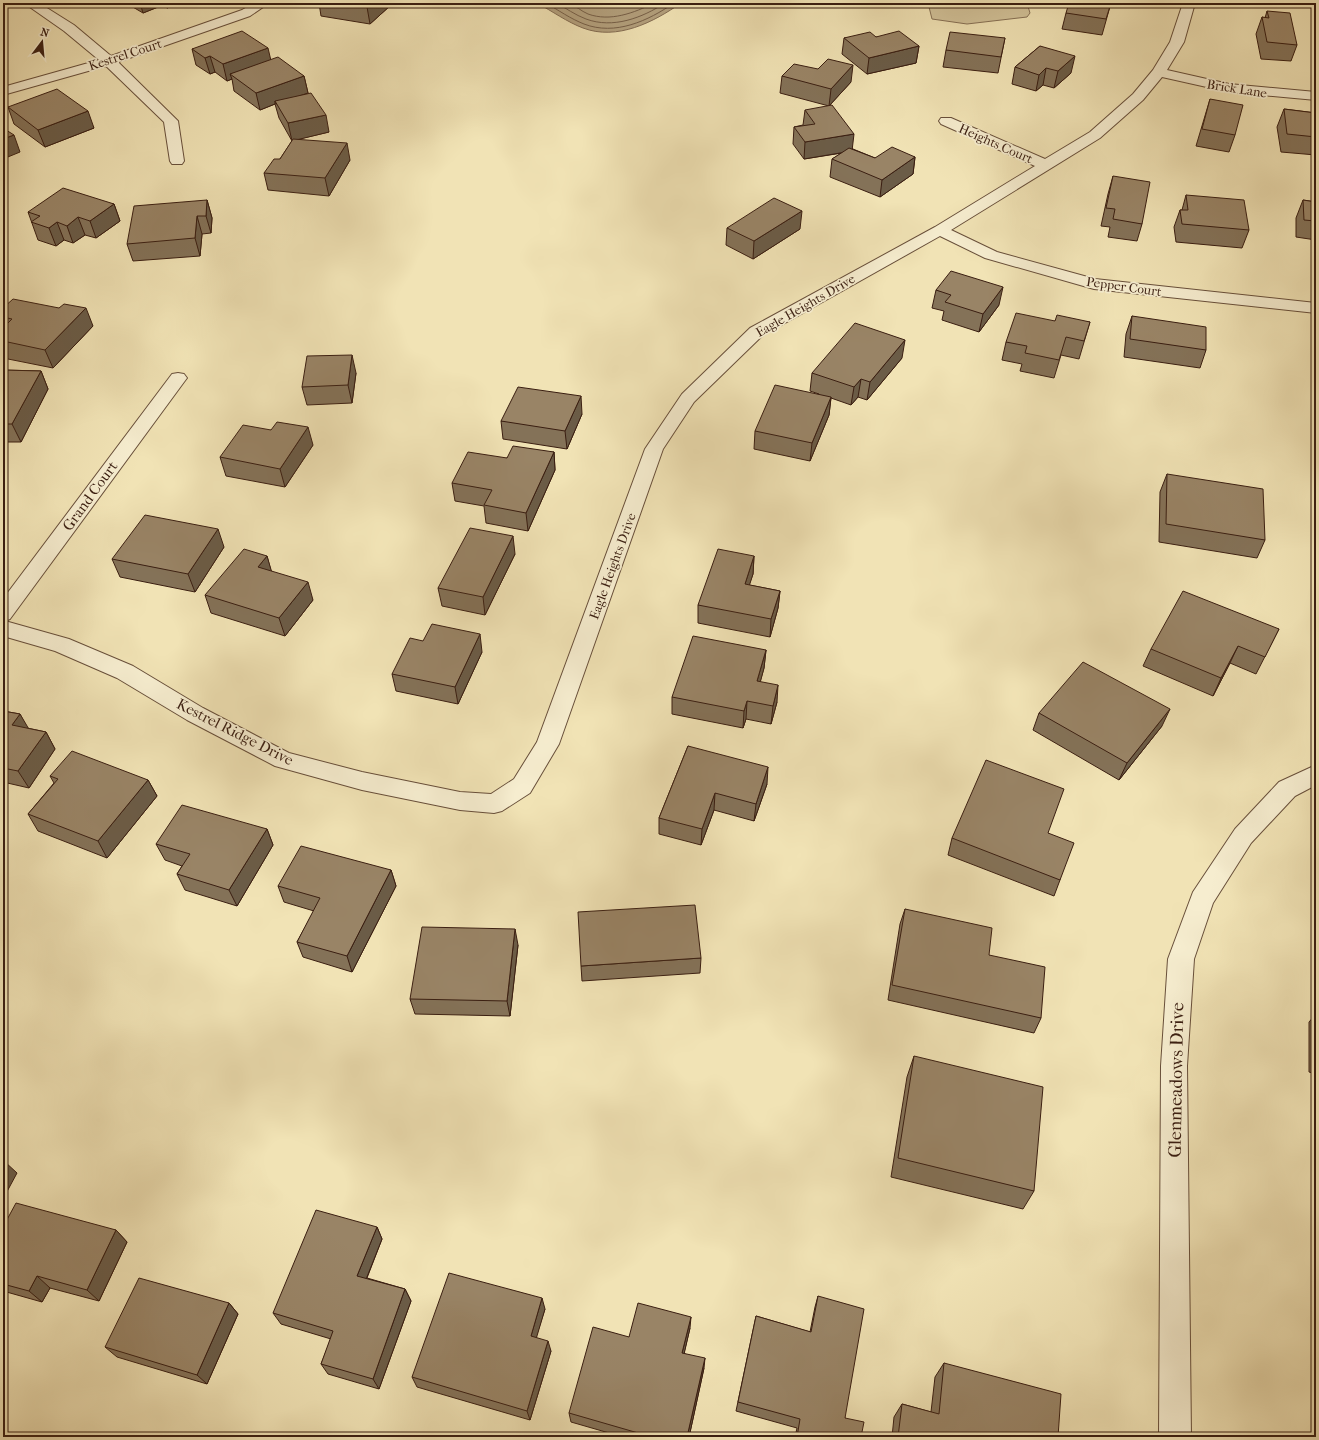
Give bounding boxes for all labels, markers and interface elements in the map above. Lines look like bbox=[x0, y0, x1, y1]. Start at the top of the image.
north arrow bbox=[22, 22, 62, 62]
text: N bbox=[39, 25, 51, 40]
street label: Kestrel Court bbox=[87, 35, 164, 73]
street label: Brick Lane bbox=[1206, 76, 1269, 101]
street label: Heights Court bbox=[956, 120, 1035, 167]
street label: Eagle Heights Drive bbox=[753, 271, 858, 340]
street label: Pepper Court bbox=[1085, 274, 1163, 299]
street label: Grand Court bbox=[59, 457, 122, 534]
street label: Eagle Heights Drive bbox=[586, 510, 639, 621]
street label: Kestrel Ridge Drive bbox=[174, 695, 297, 769]
street label: Glenmeadows Drive bbox=[1165, 1002, 1188, 1158]

